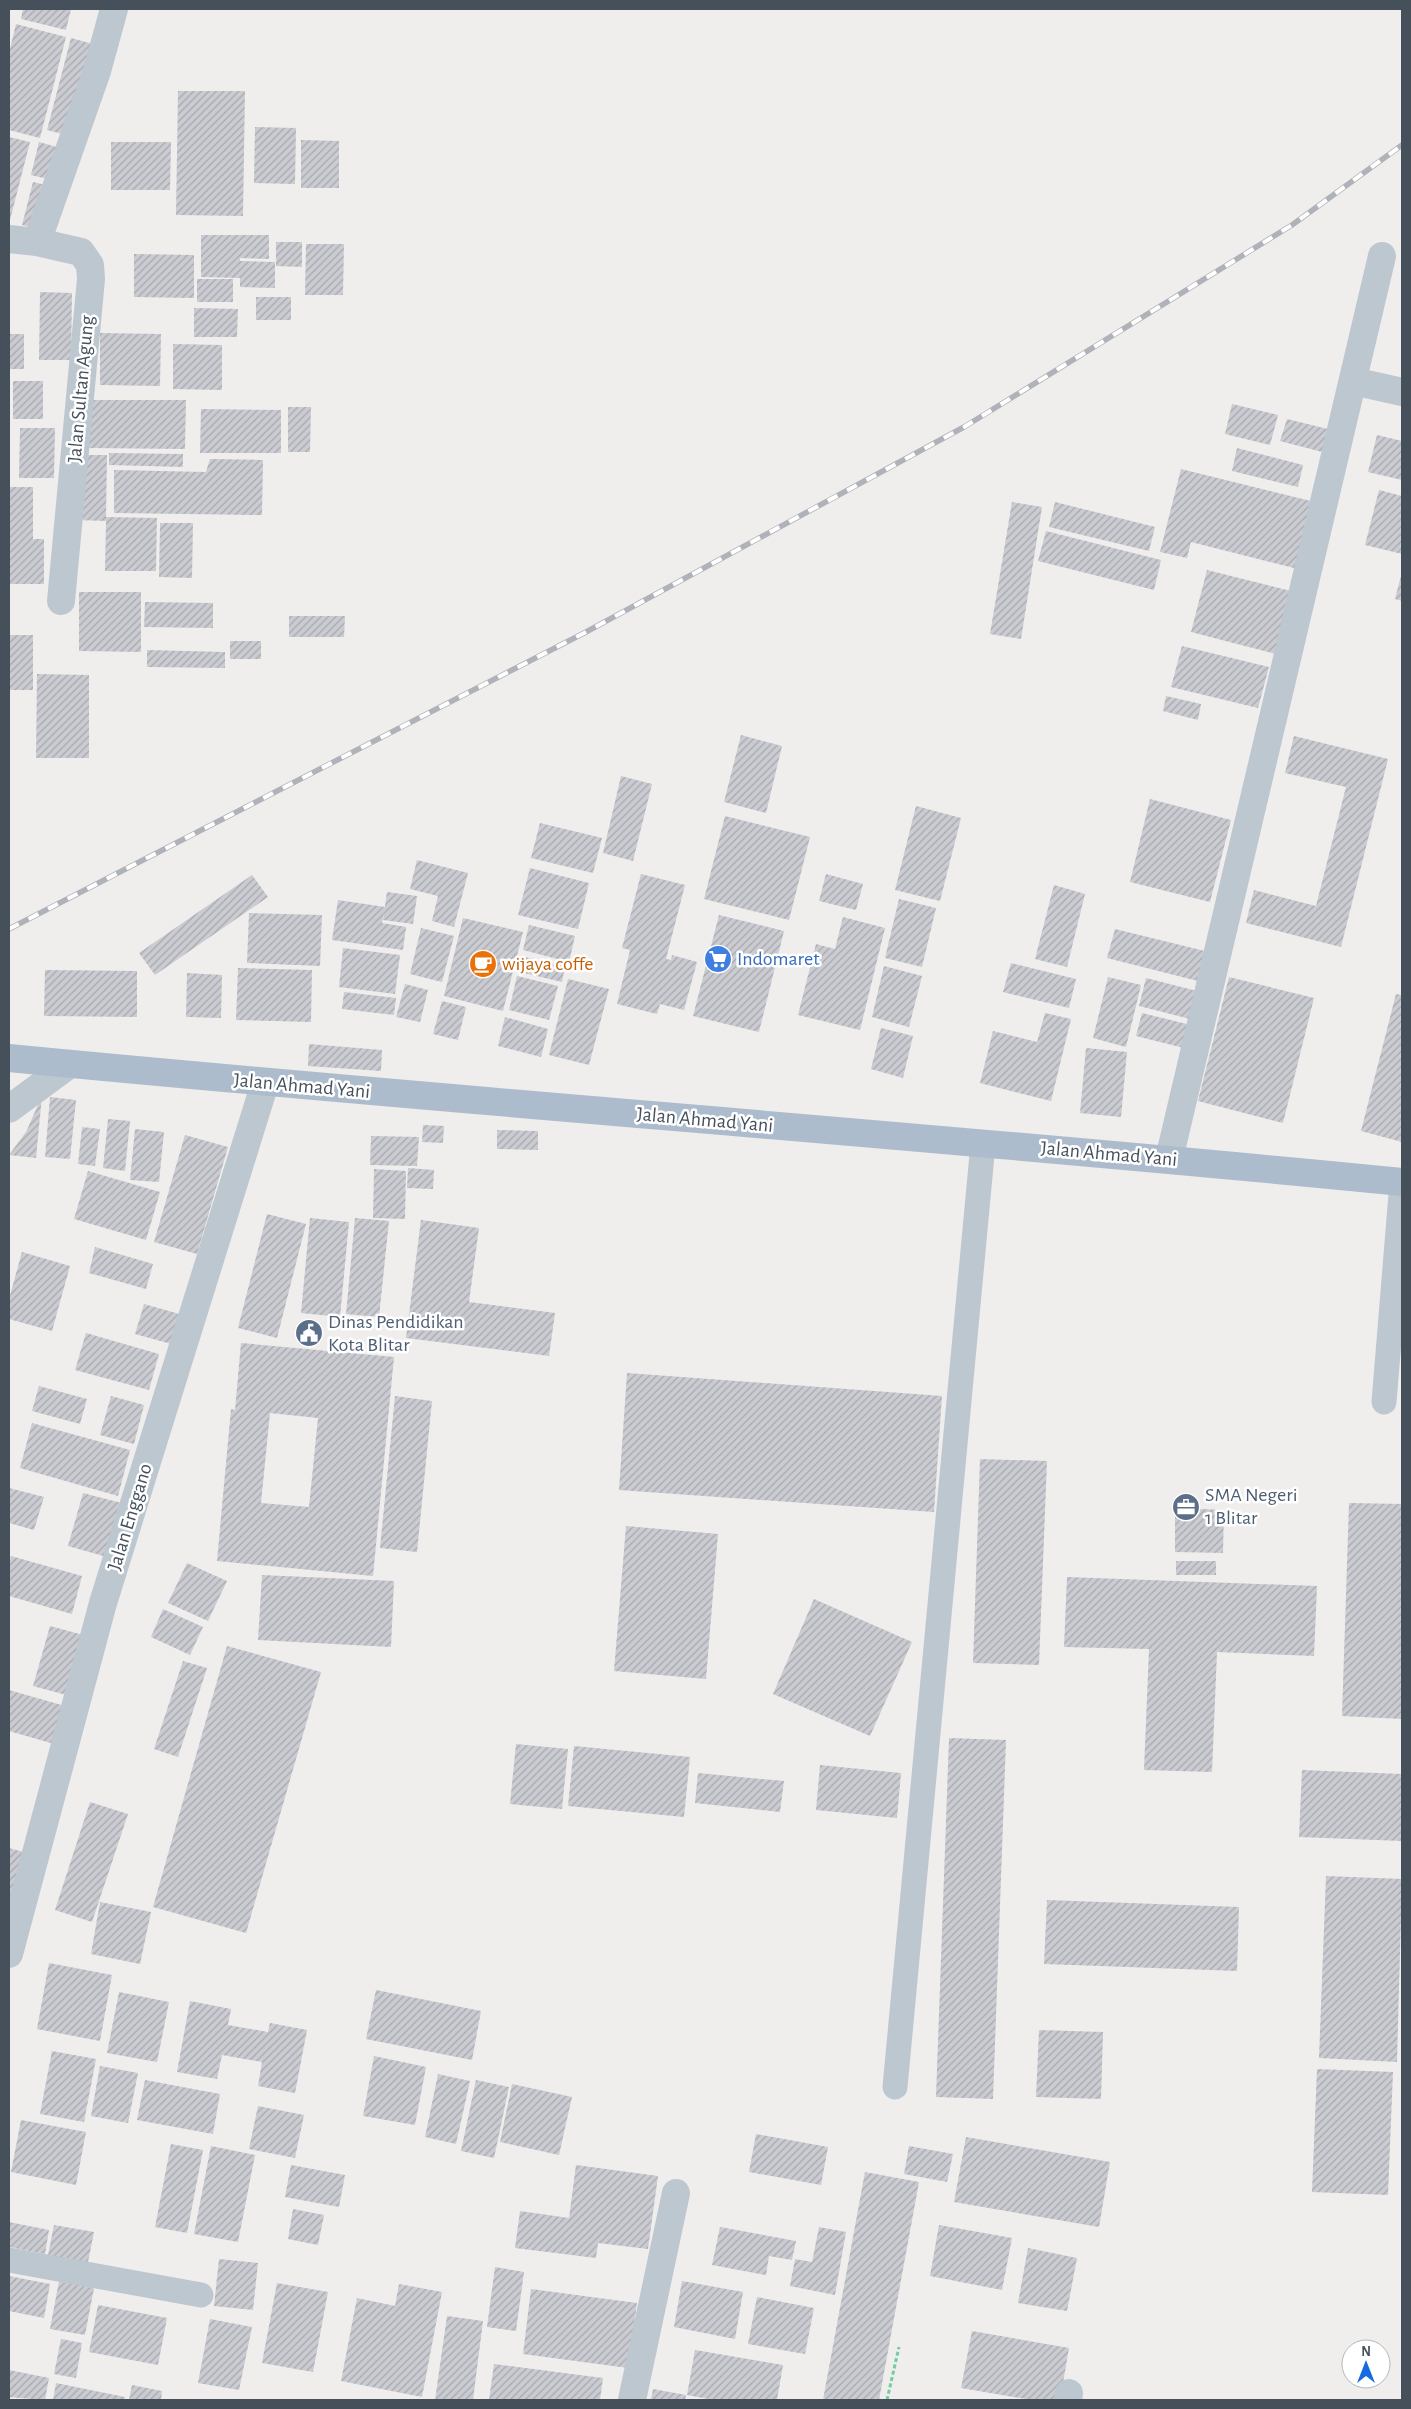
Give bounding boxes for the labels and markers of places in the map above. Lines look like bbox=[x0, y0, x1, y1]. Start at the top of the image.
supermarket icon: Indomaret bbox=[703, 944, 733, 974]
cafe icon: wijaya coffe bbox=[468, 949, 498, 979]
place label: Indomaret bbox=[737, 949, 820, 969]
place label: wijaya coffe bbox=[502, 954, 593, 974]
place label: Dinas Pendidikan Kota Blitar bbox=[328, 1312, 464, 1355]
public building icon: Dinas Pendidikan Kota Blitar bbox=[294, 1318, 324, 1348]
place label: SMA Negeri 1 Blitar bbox=[1205, 1485, 1298, 1528]
office icon: SMA Negeri 1 Blitar bbox=[1171, 1492, 1201, 1522]

